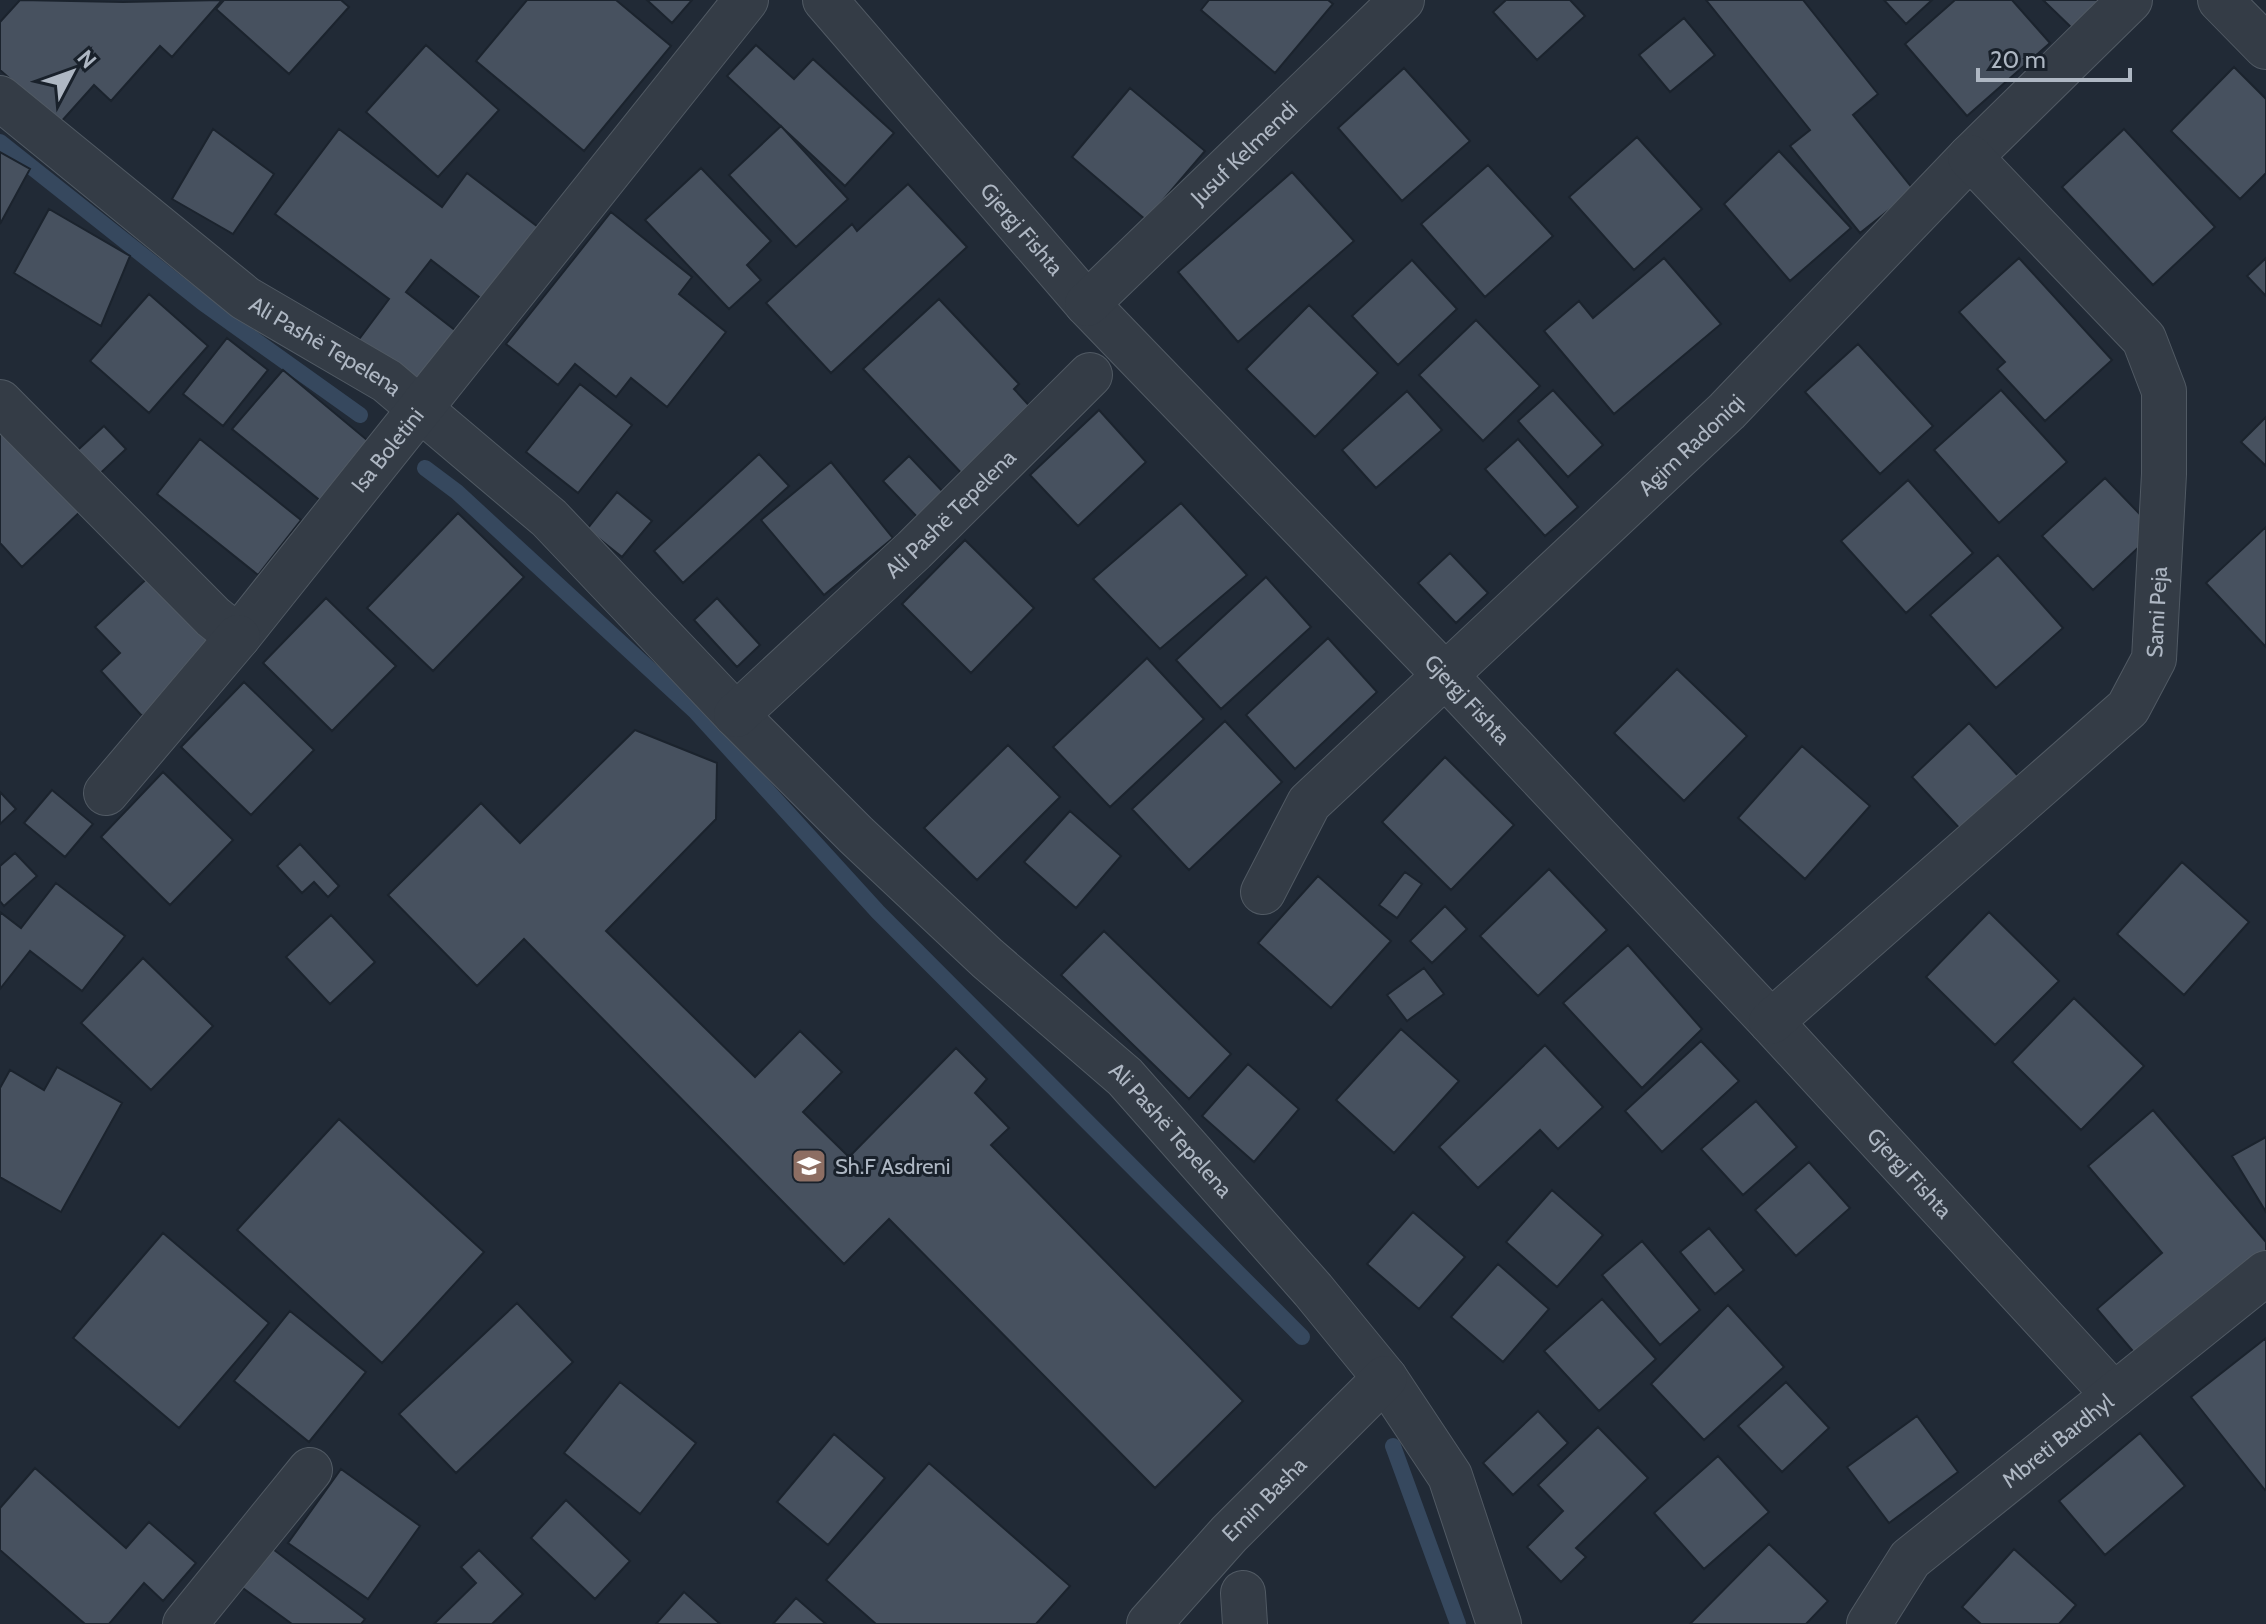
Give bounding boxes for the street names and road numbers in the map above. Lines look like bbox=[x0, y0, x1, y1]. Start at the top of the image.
street label: Jusuf Kelmendi bbox=[1185, 95, 1303, 211]
street label: Gjergj Fishta bbox=[975, 177, 1069, 281]
street label: Ali Pashë Tepelena bbox=[244, 291, 408, 402]
street label: Agim Radoniqi bbox=[1633, 389, 1750, 501]
street label: Isa Boletini bbox=[346, 402, 430, 498]
street label: Ali Pashë Tepelena bbox=[880, 444, 1022, 584]
street label: Sami Peja bbox=[2141, 565, 2173, 658]
street label: Gjergj Fishta bbox=[1419, 649, 1516, 750]
street label: Ali Pashë Tepelena bbox=[1103, 1056, 1238, 1204]
street label: Gjergj Fishta bbox=[1861, 1122, 1958, 1224]
street label: Mbreti Bardhyl bbox=[1997, 1388, 2120, 1494]
street label: Emin Basha bbox=[1216, 1451, 1313, 1547]

